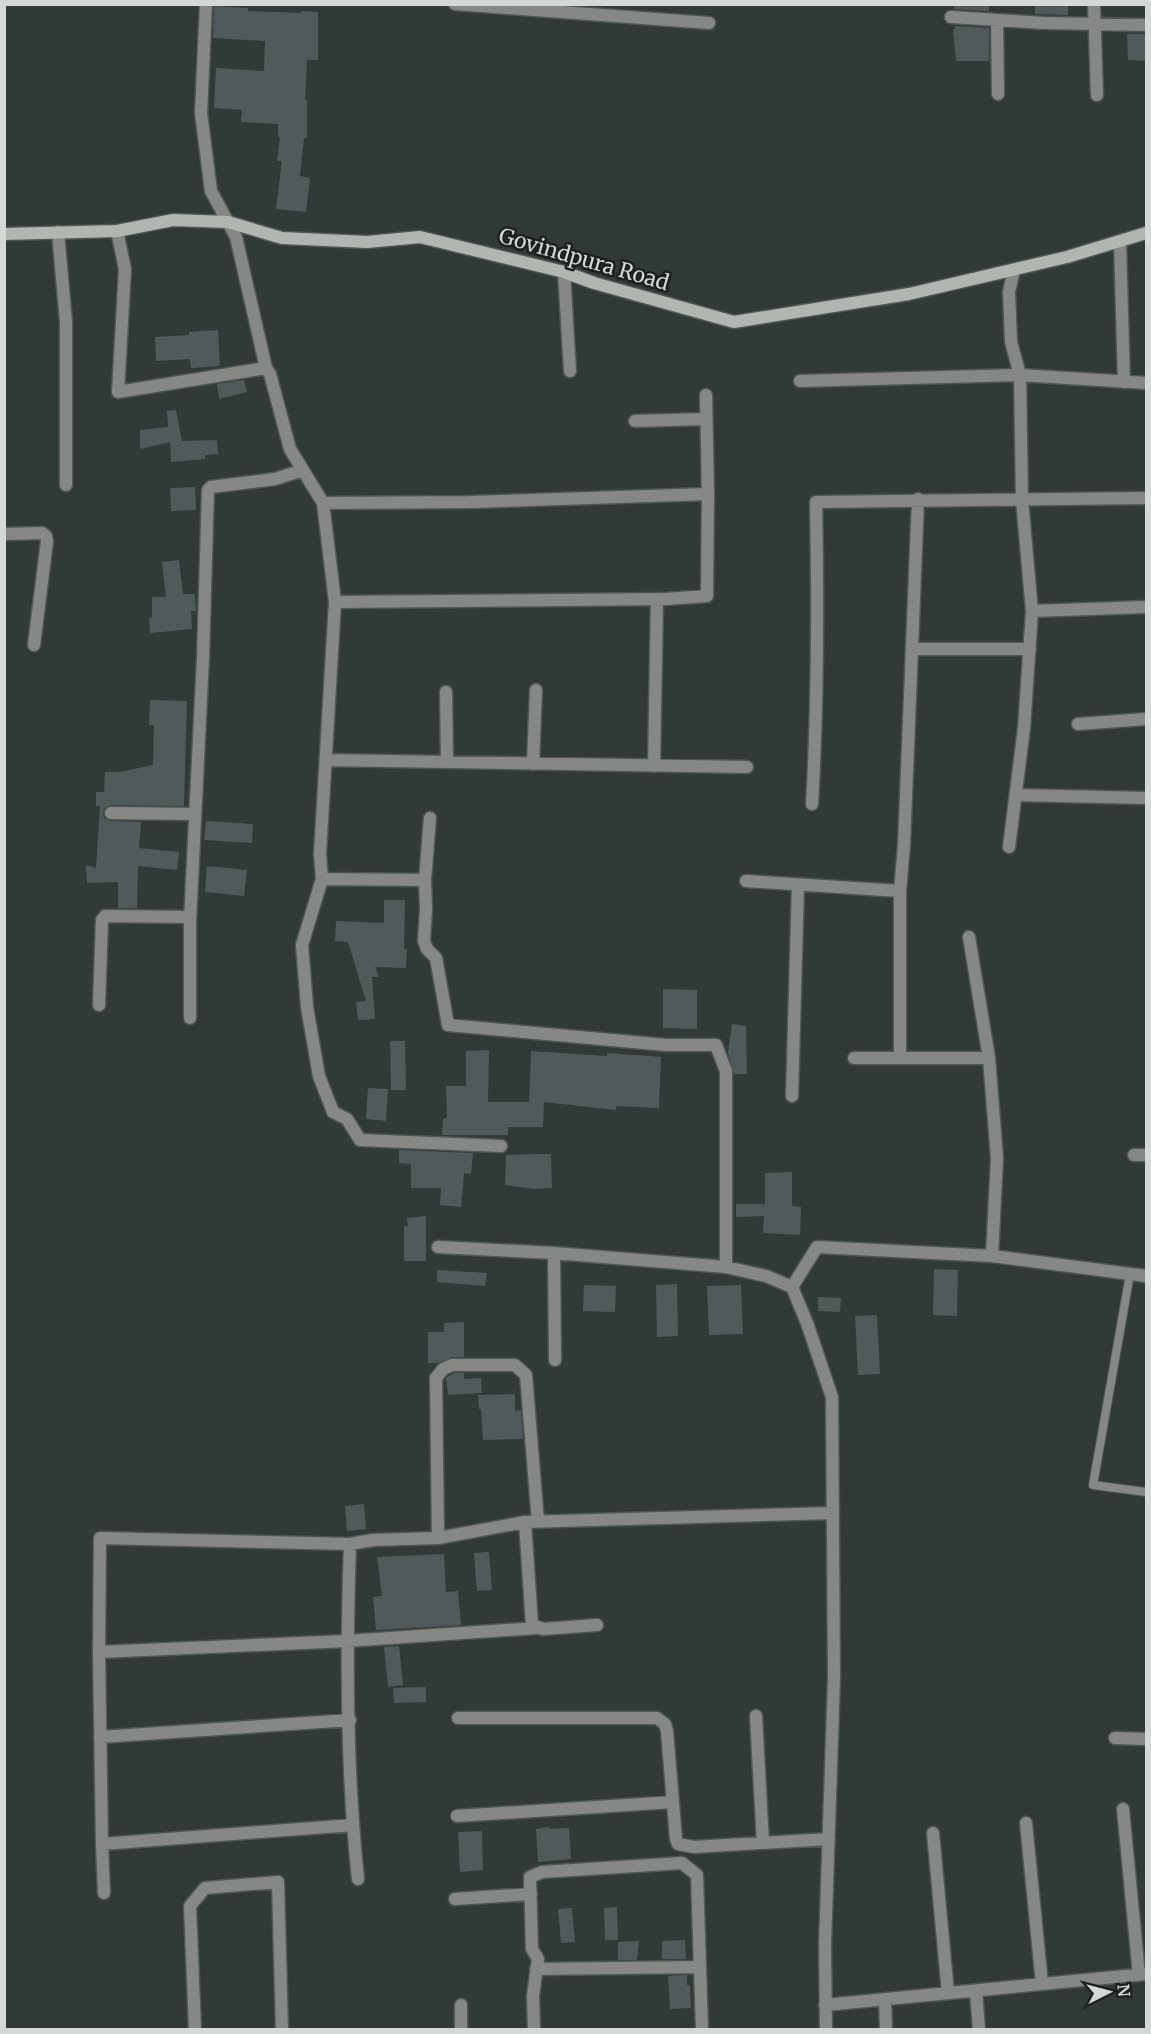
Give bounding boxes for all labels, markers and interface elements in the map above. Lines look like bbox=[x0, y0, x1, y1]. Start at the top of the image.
street label: Govindpura Road bbox=[496, 222, 672, 296]
north arrow bbox=[1079, 1962, 1139, 2022]
text: N bbox=[1113, 1983, 1135, 1998]

